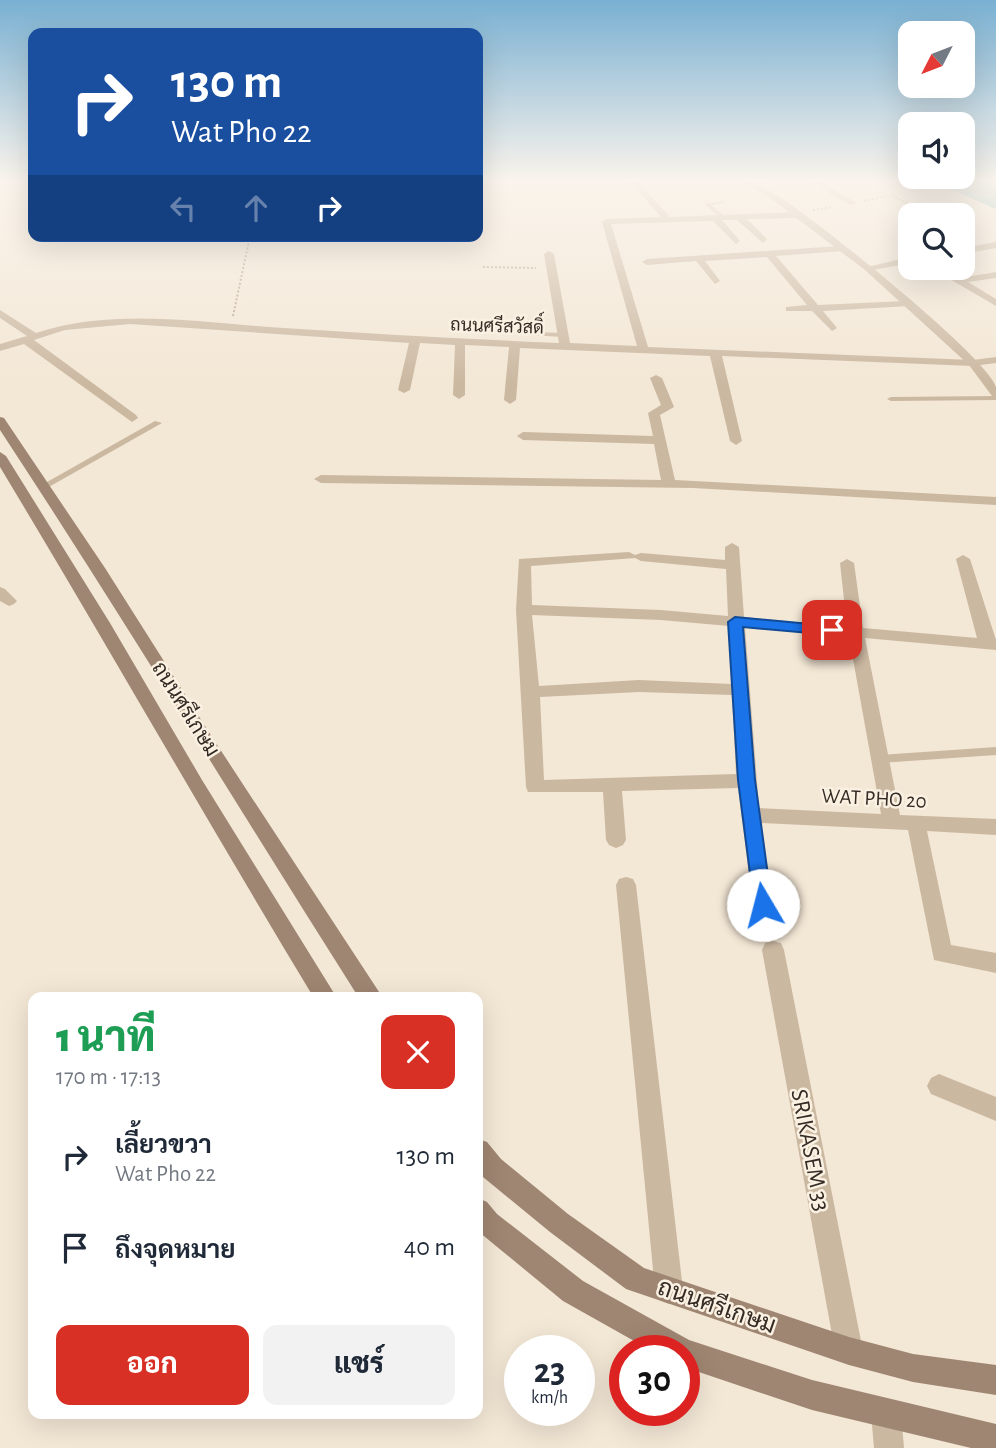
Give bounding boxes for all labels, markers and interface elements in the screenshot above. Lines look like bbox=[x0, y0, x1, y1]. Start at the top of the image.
north arrow bbox=[898, 21, 975, 98]
map controls bbox=[898, 21, 975, 280]
icon: right bbox=[56, 56, 147, 147]
text: 130 m bbox=[171, 58, 282, 107]
button: sound bbox=[898, 112, 975, 189]
text: Wat Pho 22 bbox=[171, 116, 312, 148]
icon: left bbox=[164, 189, 202, 227]
icon: ahead bbox=[237, 189, 275, 227]
icon: right bbox=[310, 189, 348, 227]
button: search bbox=[898, 203, 975, 280]
street label: ถนนศรีสวัสดิ์ bbox=[450, 308, 544, 338]
pin bbox=[802, 600, 862, 660]
icon: arrive bbox=[813, 611, 851, 649]
street label: ถนนศรีเกษม bbox=[148, 657, 226, 760]
street label: WAT PHO 20 bbox=[821, 785, 927, 812]
position arrow bbox=[726, 868, 800, 942]
button: close bbox=[381, 1015, 455, 1089]
text: 1 นาที bbox=[56, 1017, 156, 1059]
text: 170 m · 17:13 bbox=[56, 1066, 161, 1089]
street label: SRIKASEM 33 bbox=[786, 1087, 834, 1213]
text: เลี้ยวขวา bbox=[115, 1132, 212, 1158]
icon: right bbox=[56, 1138, 94, 1176]
text: 130 m bbox=[397, 1143, 455, 1169]
text: Wat Pho 22 bbox=[115, 1163, 216, 1186]
icon: arrive bbox=[56, 1229, 94, 1267]
text: 40 m bbox=[404, 1234, 455, 1260]
text: ถึงจุดหมาย bbox=[115, 1237, 236, 1263]
street label: ถนนศรีเกษม bbox=[655, 1272, 780, 1338]
button: ออก bbox=[56, 1325, 249, 1405]
button: แชร์ bbox=[263, 1325, 455, 1405]
speed limit sign: 30 bbox=[609, 1335, 700, 1426]
text: 23 bbox=[534, 1354, 565, 1389]
text: km/h bbox=[531, 1389, 568, 1407]

